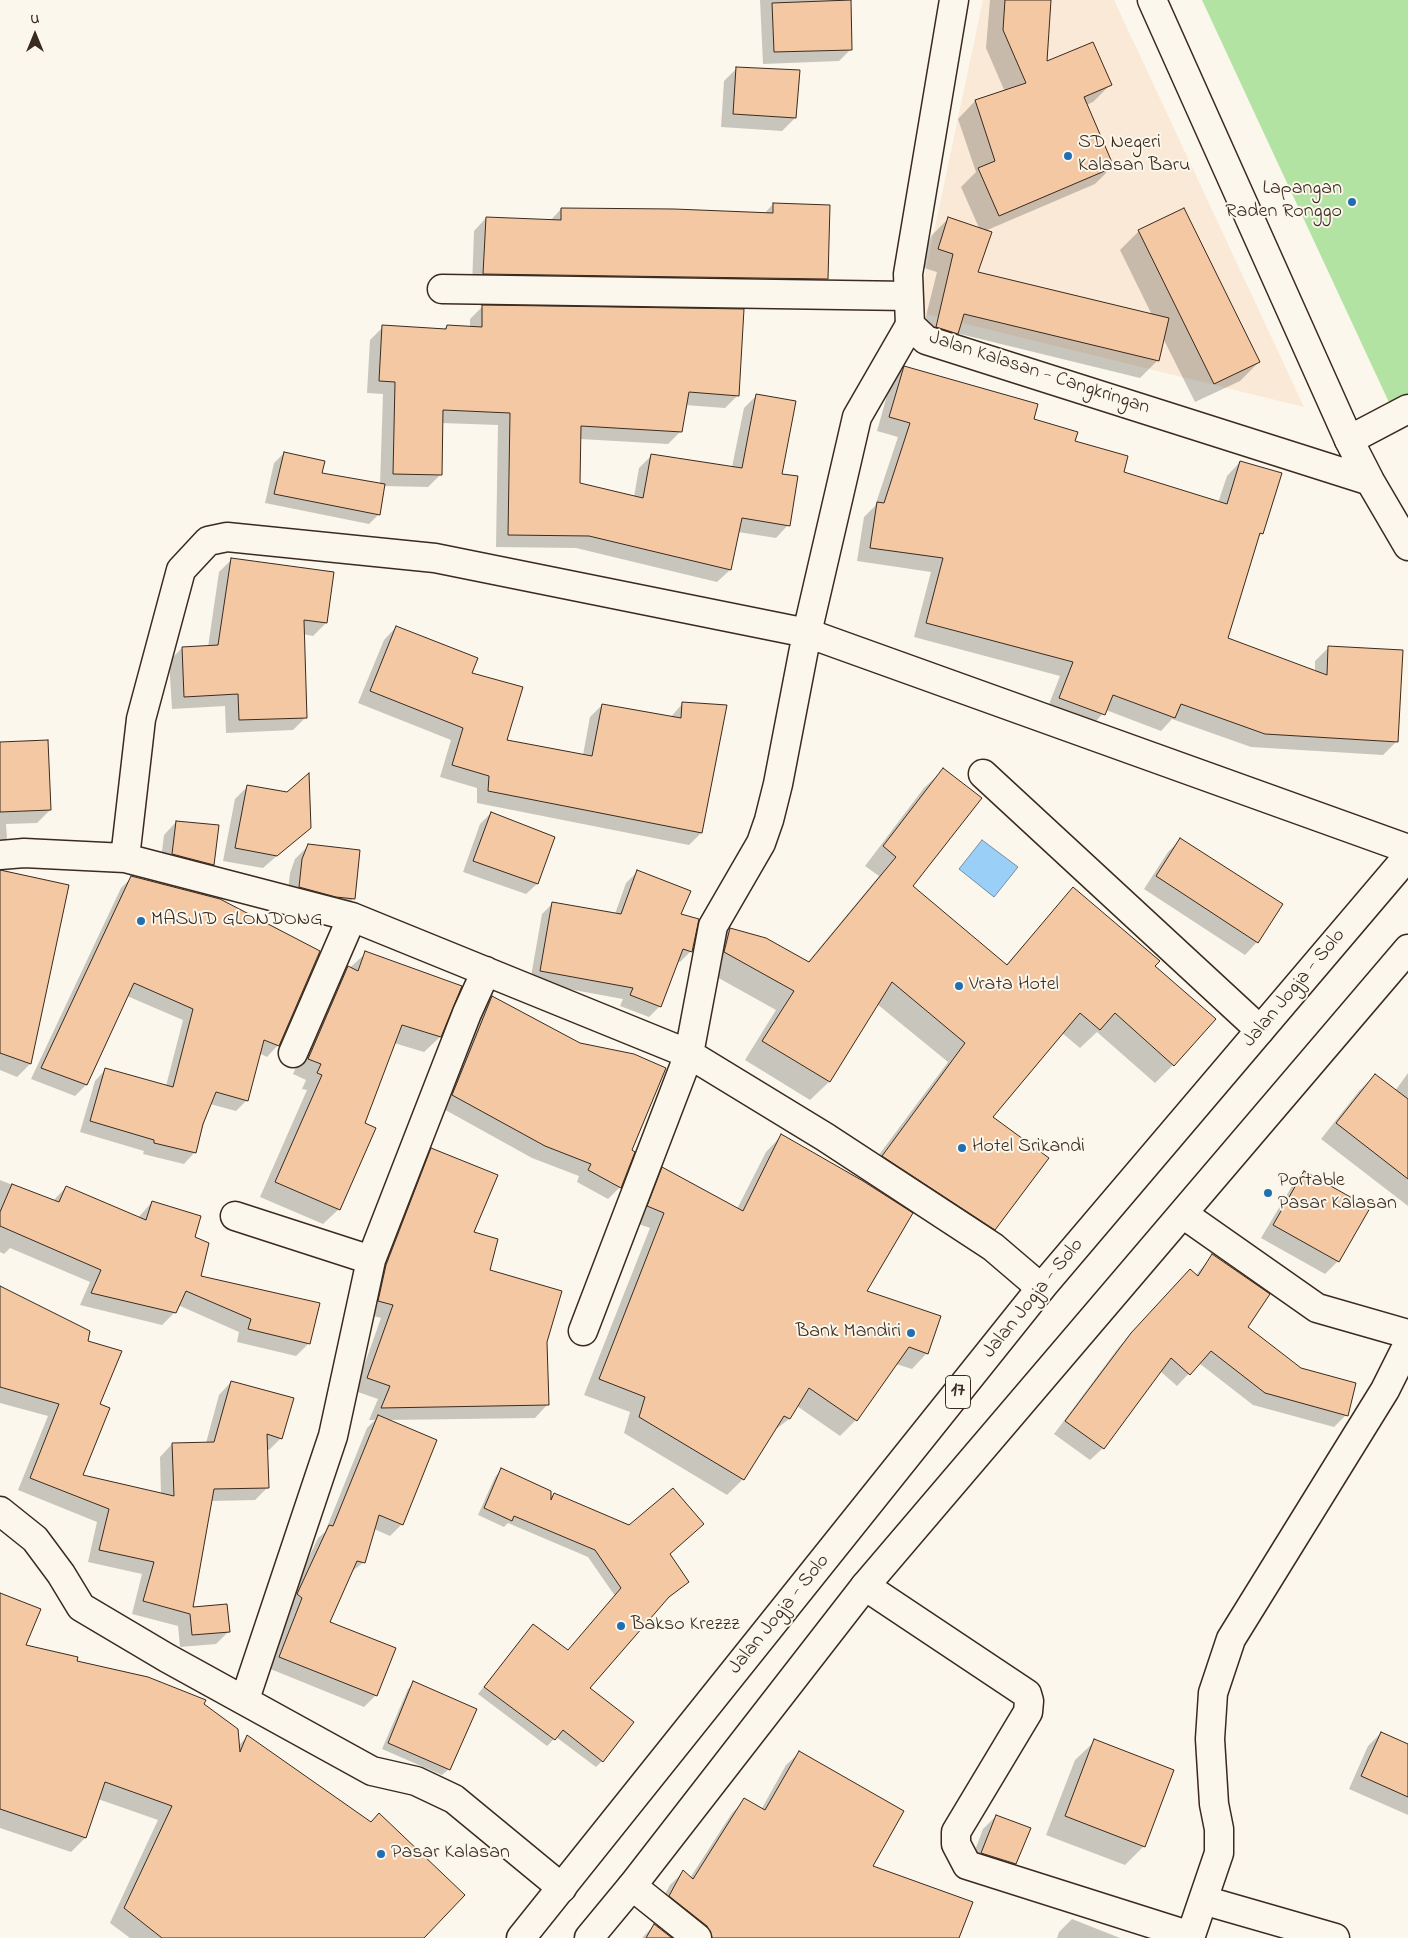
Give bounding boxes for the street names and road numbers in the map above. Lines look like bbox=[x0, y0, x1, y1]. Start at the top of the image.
street label: Jalan Kalasan - Cangkringan bbox=[926, 327, 1152, 421]
street label: Jalan Jogja - Solo bbox=[1238, 925, 1352, 1053]
street label: Jalan Jogja - Solo bbox=[978, 1234, 1090, 1364]
road number: 17 bbox=[946, 1375, 970, 1408]
street label: Jalan Jogja - Solo bbox=[724, 1550, 836, 1680]

